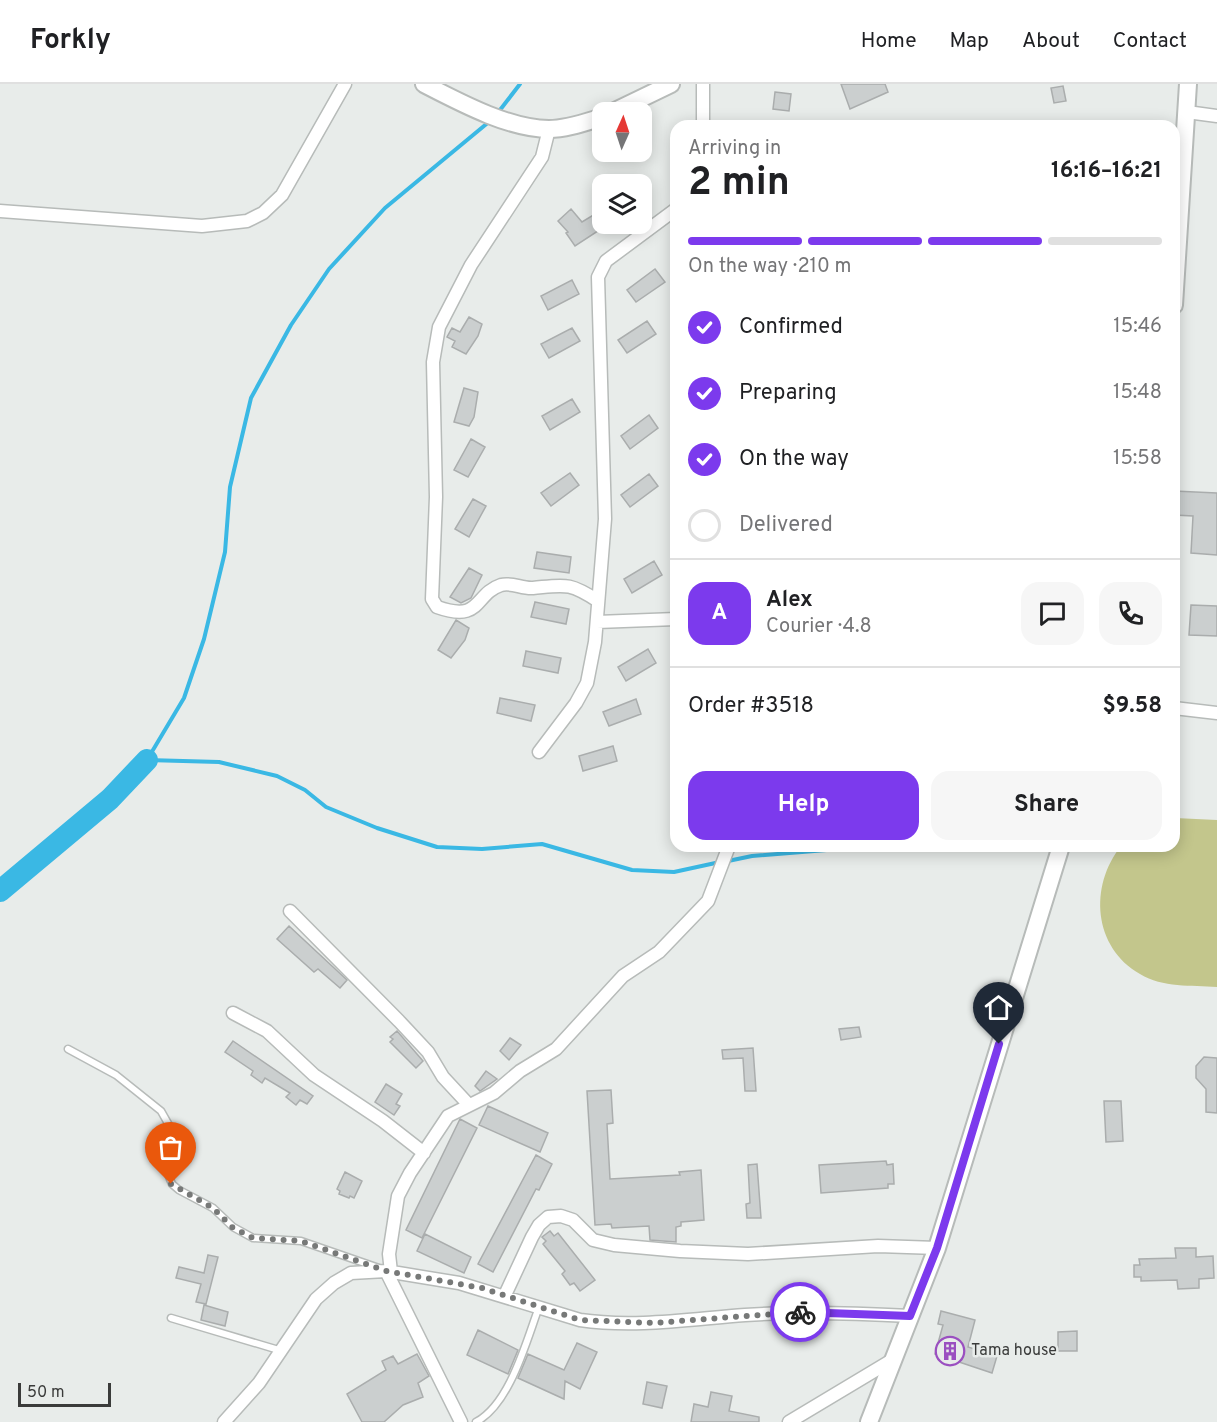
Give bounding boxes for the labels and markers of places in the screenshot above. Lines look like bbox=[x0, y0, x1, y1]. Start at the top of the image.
pin bbox=[973, 982, 1024, 1044]
pin bbox=[145, 1122, 196, 1184]
building icon: Tama house bbox=[934, 1335, 966, 1367]
place label: Tama house bbox=[971, 1341, 1057, 1361]

